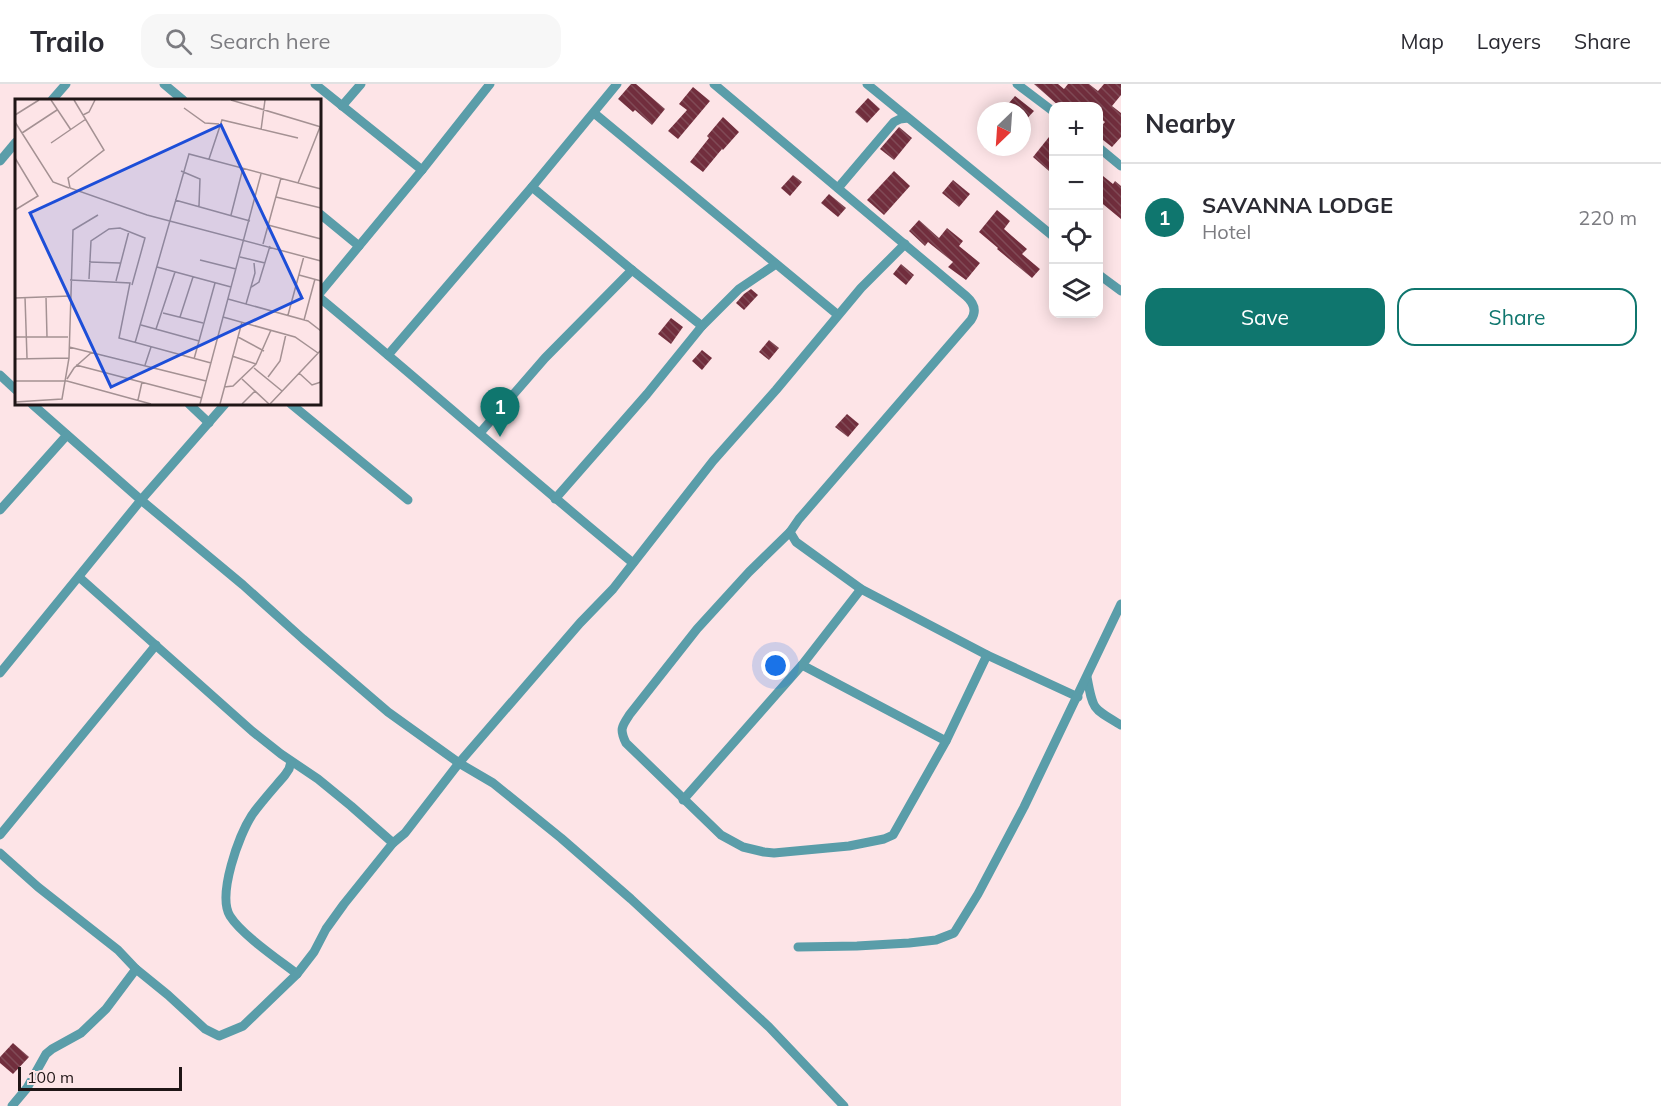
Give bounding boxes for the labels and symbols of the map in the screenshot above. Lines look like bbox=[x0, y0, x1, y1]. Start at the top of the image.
inset map bbox=[15, 99, 321, 405]
north arrow bbox=[977, 102, 1031, 156]
pin: 1 bbox=[480, 388, 520, 437]
your location bbox=[761, 651, 790, 680]
scale bar bbox=[18, 1064, 182, 1092]

